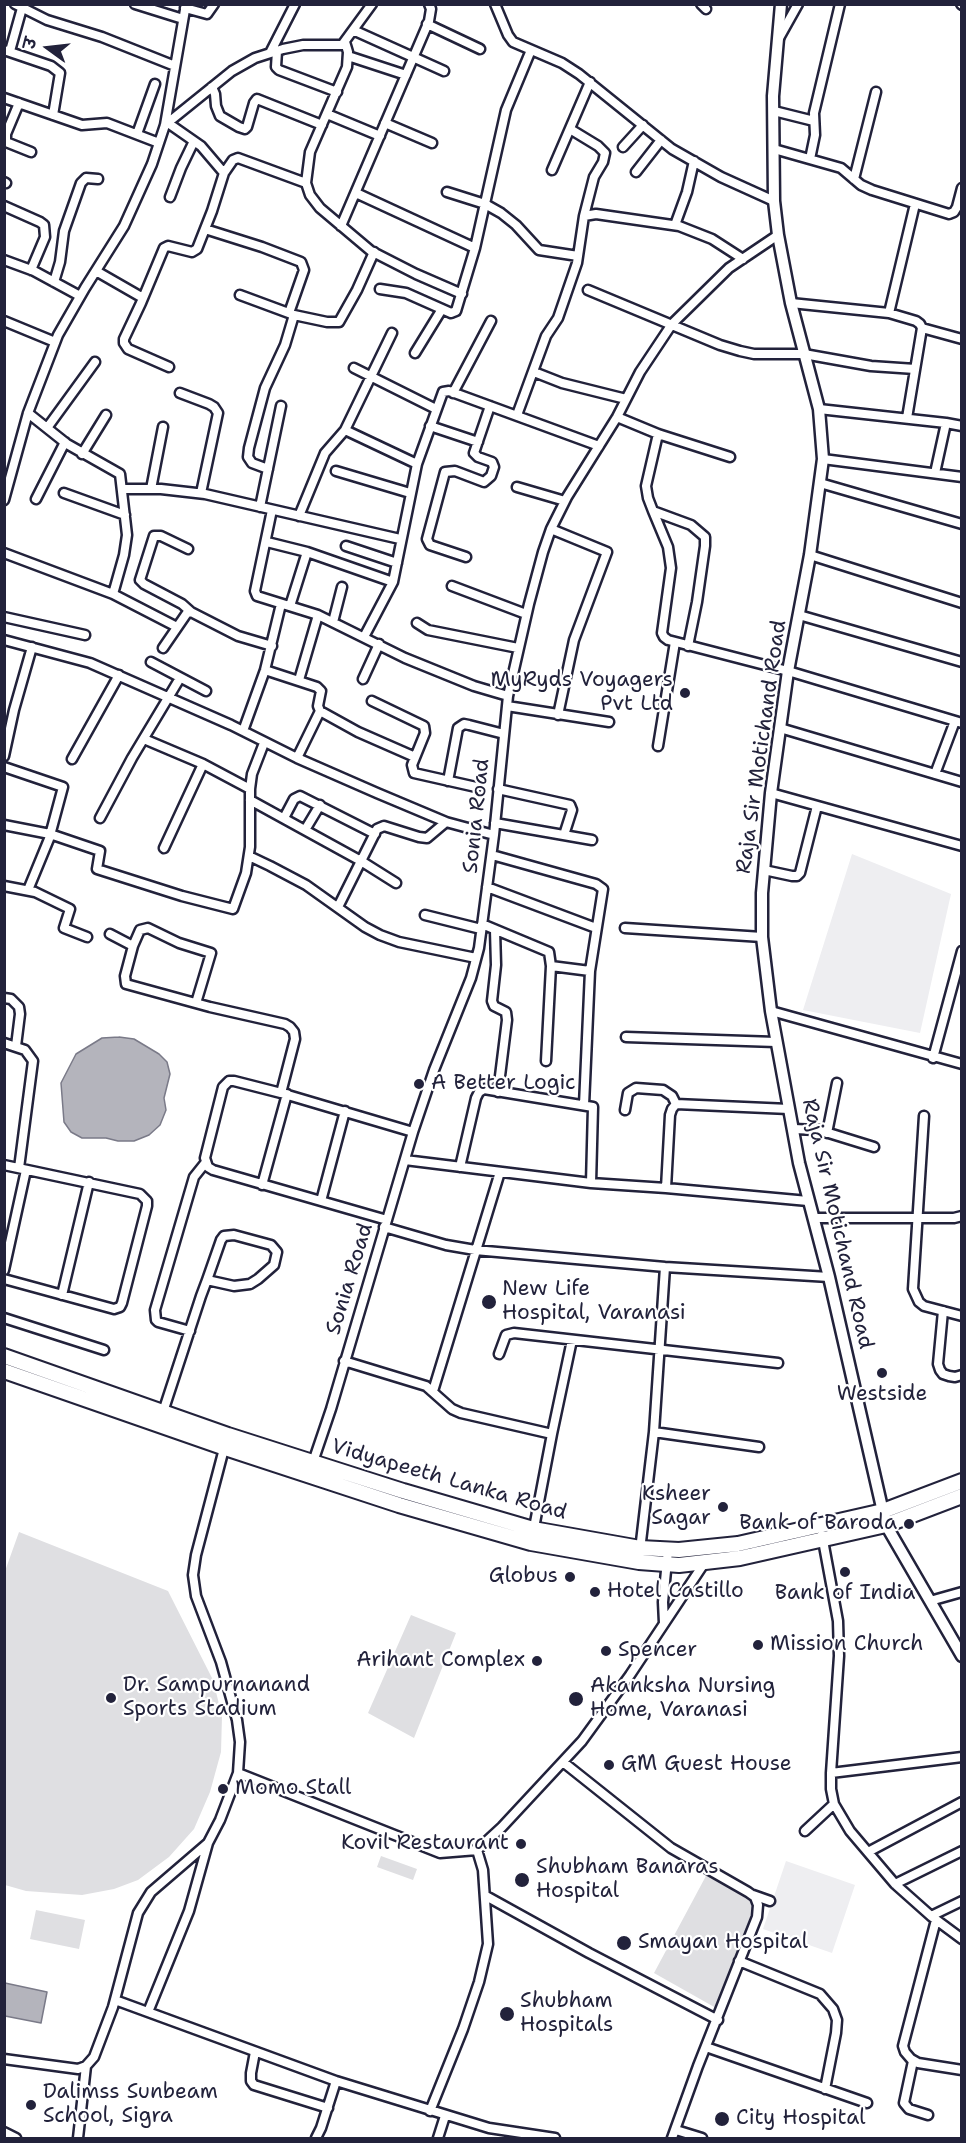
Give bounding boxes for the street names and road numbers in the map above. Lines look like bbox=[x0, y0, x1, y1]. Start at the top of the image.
street label: Raja Sir Motichand Road bbox=[732, 618, 792, 876]
street label: Sonia Road bbox=[458, 757, 496, 875]
street label: Raja Sir Motichand Road bbox=[796, 1096, 878, 1352]
street label: Sonia Road bbox=[321, 1220, 379, 1338]
street label: Vidyapeeth Lanka Road bbox=[328, 1434, 570, 1526]

